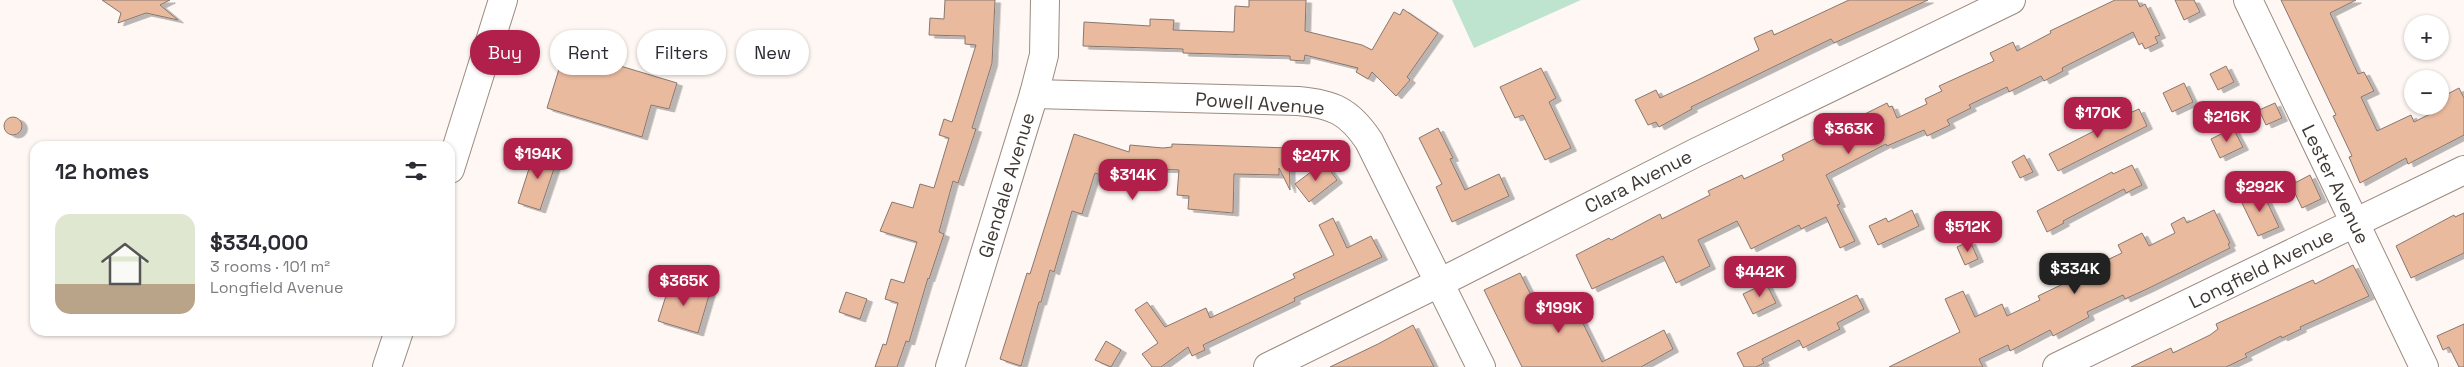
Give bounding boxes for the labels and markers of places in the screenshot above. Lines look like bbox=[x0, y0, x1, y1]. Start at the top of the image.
pin: $170K bbox=[2063, 96, 2133, 139]
pin: $216K bbox=[2192, 100, 2262, 143]
pin: $363K bbox=[1814, 112, 1884, 155]
pin: $194K bbox=[503, 138, 573, 180]
pin: $247K bbox=[1281, 140, 1351, 182]
pin: $314K bbox=[1098, 158, 1168, 201]
pin: $292K bbox=[2225, 170, 2295, 213]
pin: $512K bbox=[1933, 210, 2003, 253]
pin: $334K bbox=[2040, 252, 2110, 295]
pin: $442K bbox=[1725, 256, 1795, 298]
pin: $365K bbox=[649, 264, 719, 307]
pin: $199K bbox=[1524, 292, 1594, 334]

